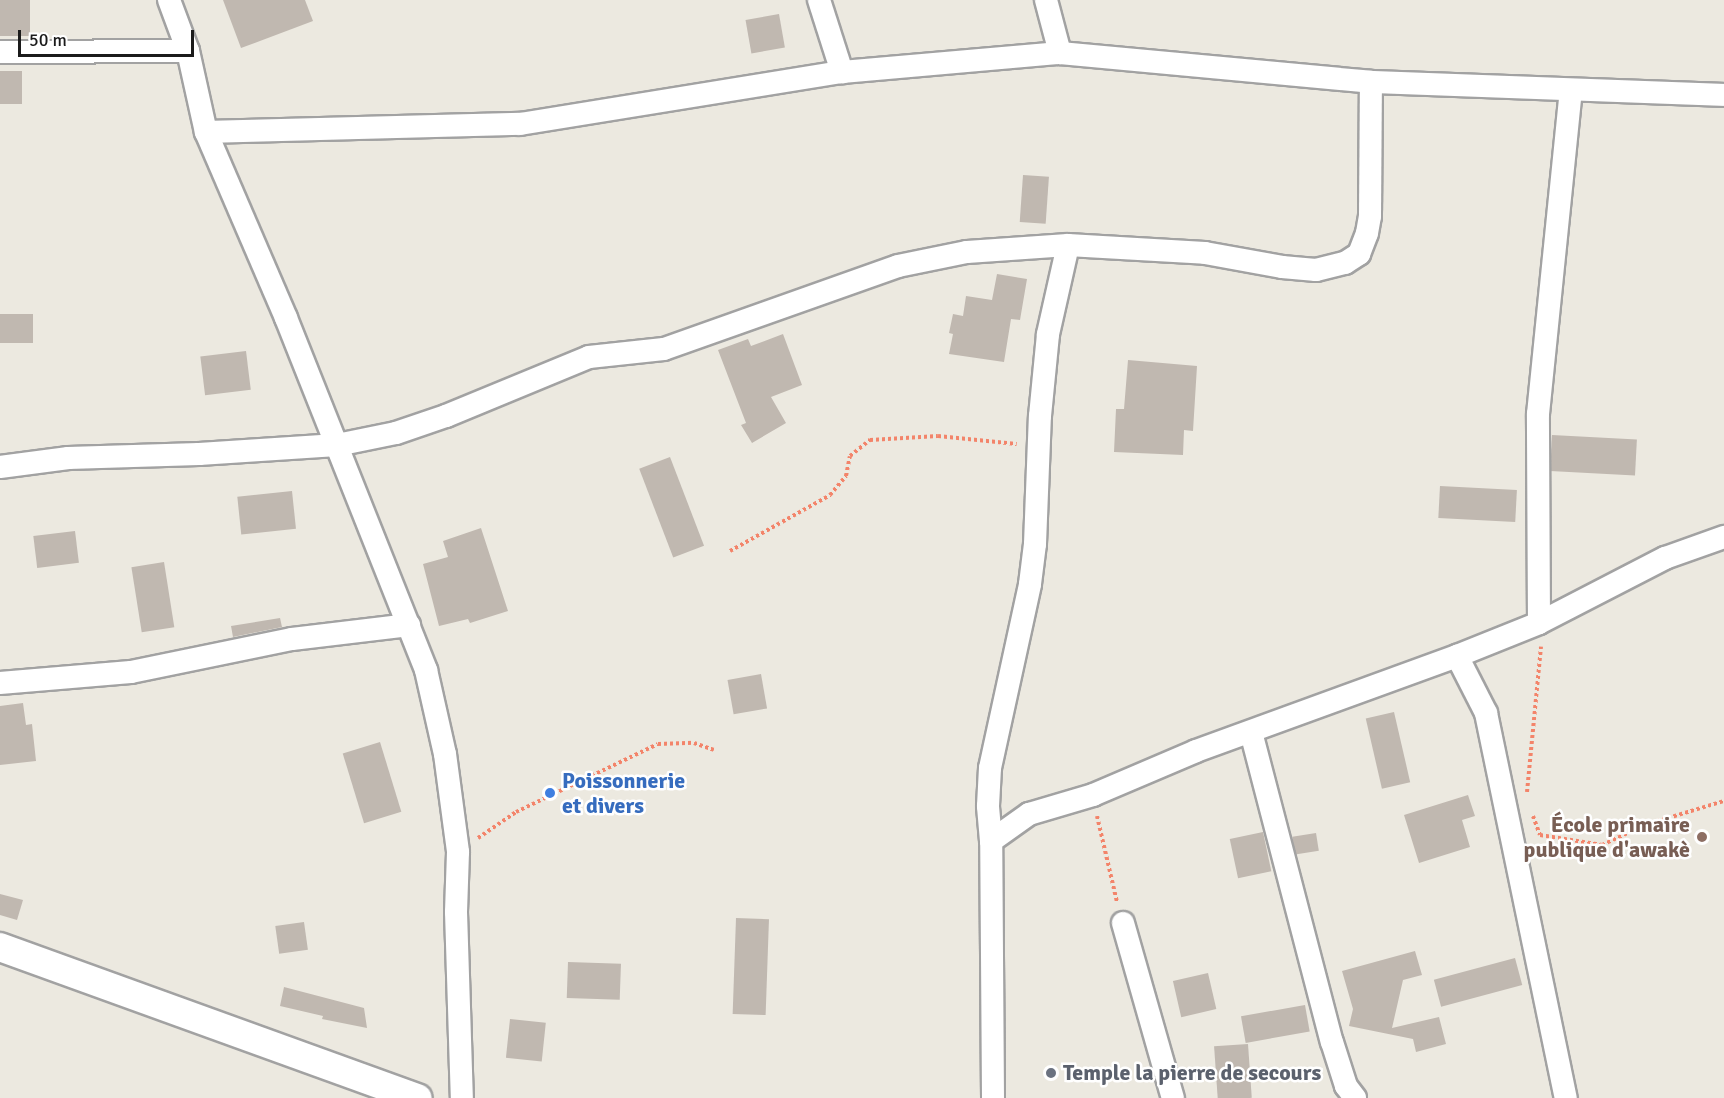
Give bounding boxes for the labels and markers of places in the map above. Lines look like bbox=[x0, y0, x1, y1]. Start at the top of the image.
place label: Poissonnerie et divers bbox=[562, 767, 685, 818]
marker: Poissonnerie et divers bbox=[543, 786, 557, 800]
place label: École primaire publique d'awakè bbox=[1524, 811, 1690, 862]
marker: École primaire publique d'awakè bbox=[1695, 830, 1709, 844]
place label: Temple la pierre de secours bbox=[1063, 1060, 1321, 1086]
marker: Temple la pierre de secours bbox=[1044, 1066, 1058, 1080]

